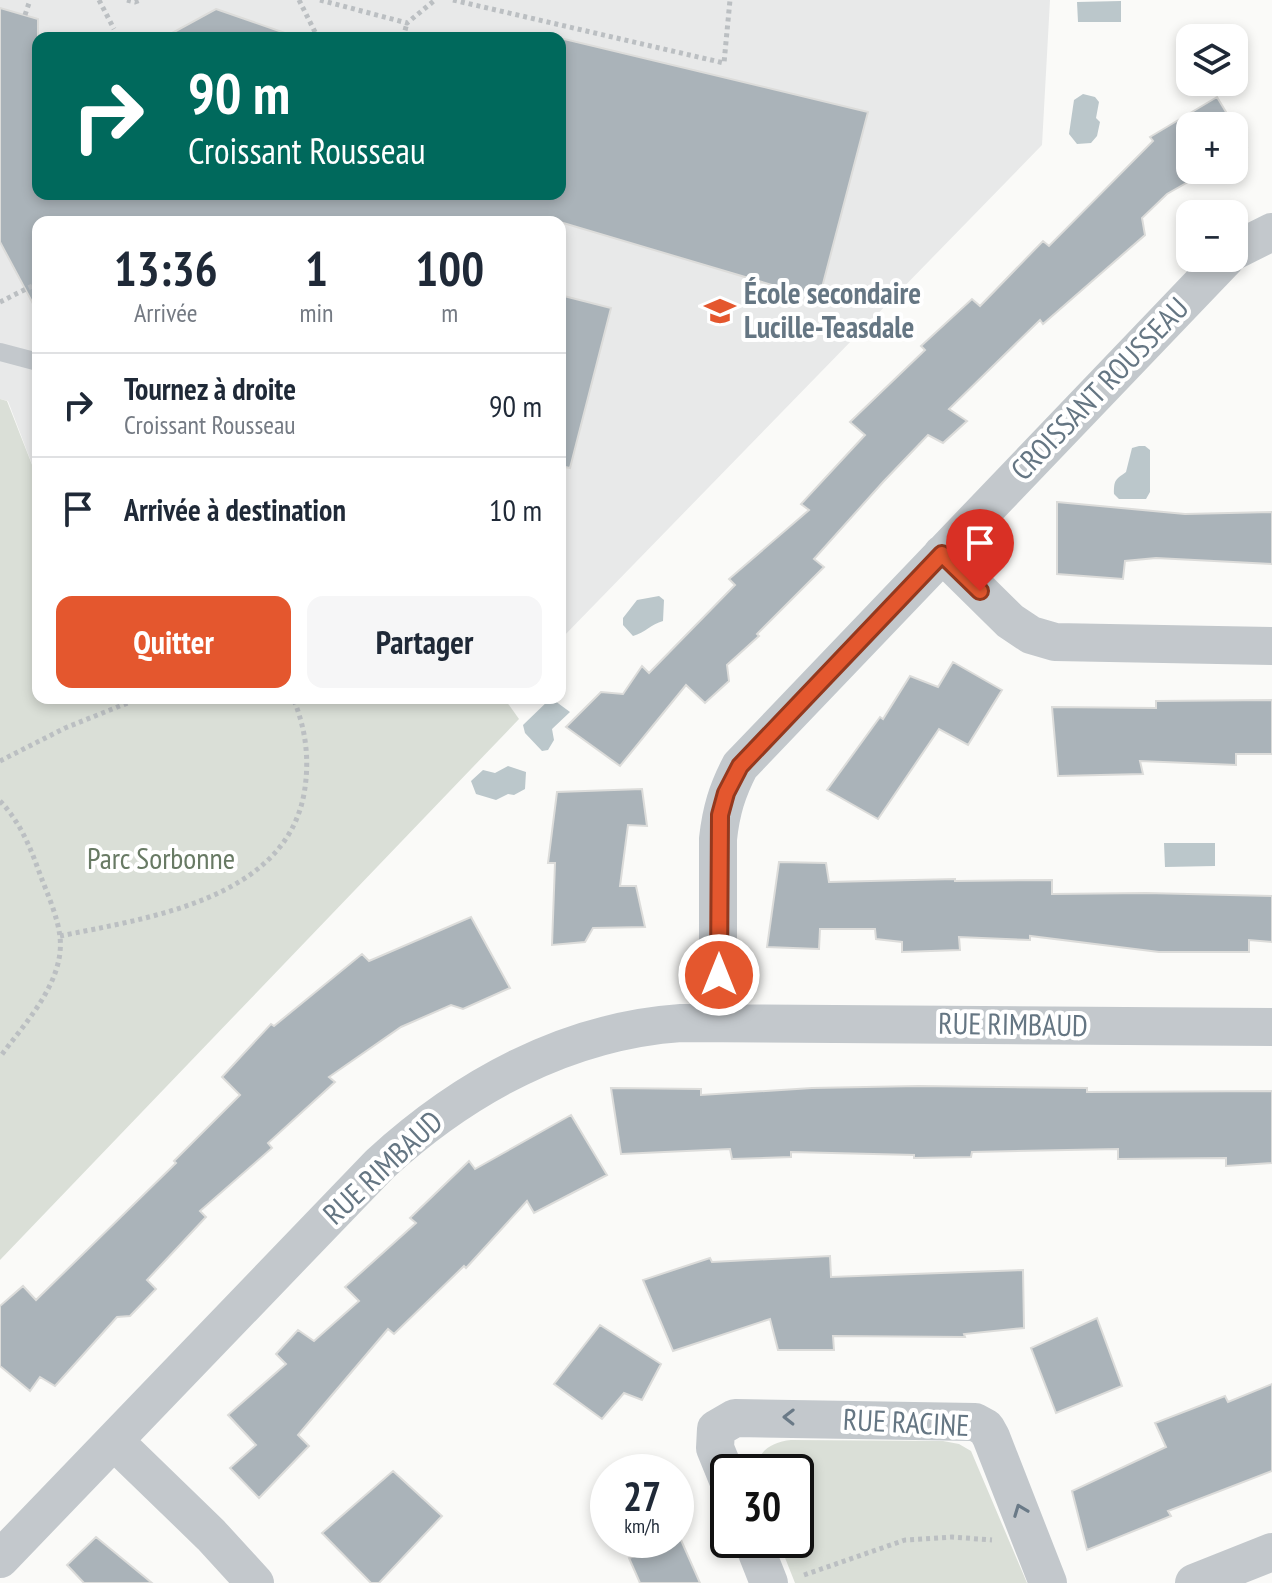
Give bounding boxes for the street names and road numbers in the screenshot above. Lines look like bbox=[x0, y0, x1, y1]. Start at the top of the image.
street label: CROISSANT ROUSSEAU bbox=[1002, 288, 1196, 488]
street label: RUE RIMBAUD bbox=[938, 1003, 1088, 1044]
street label: RUE RIMBAUD bbox=[314, 1102, 450, 1232]
street label: RUE RACINE bbox=[842, 1399, 970, 1444]

